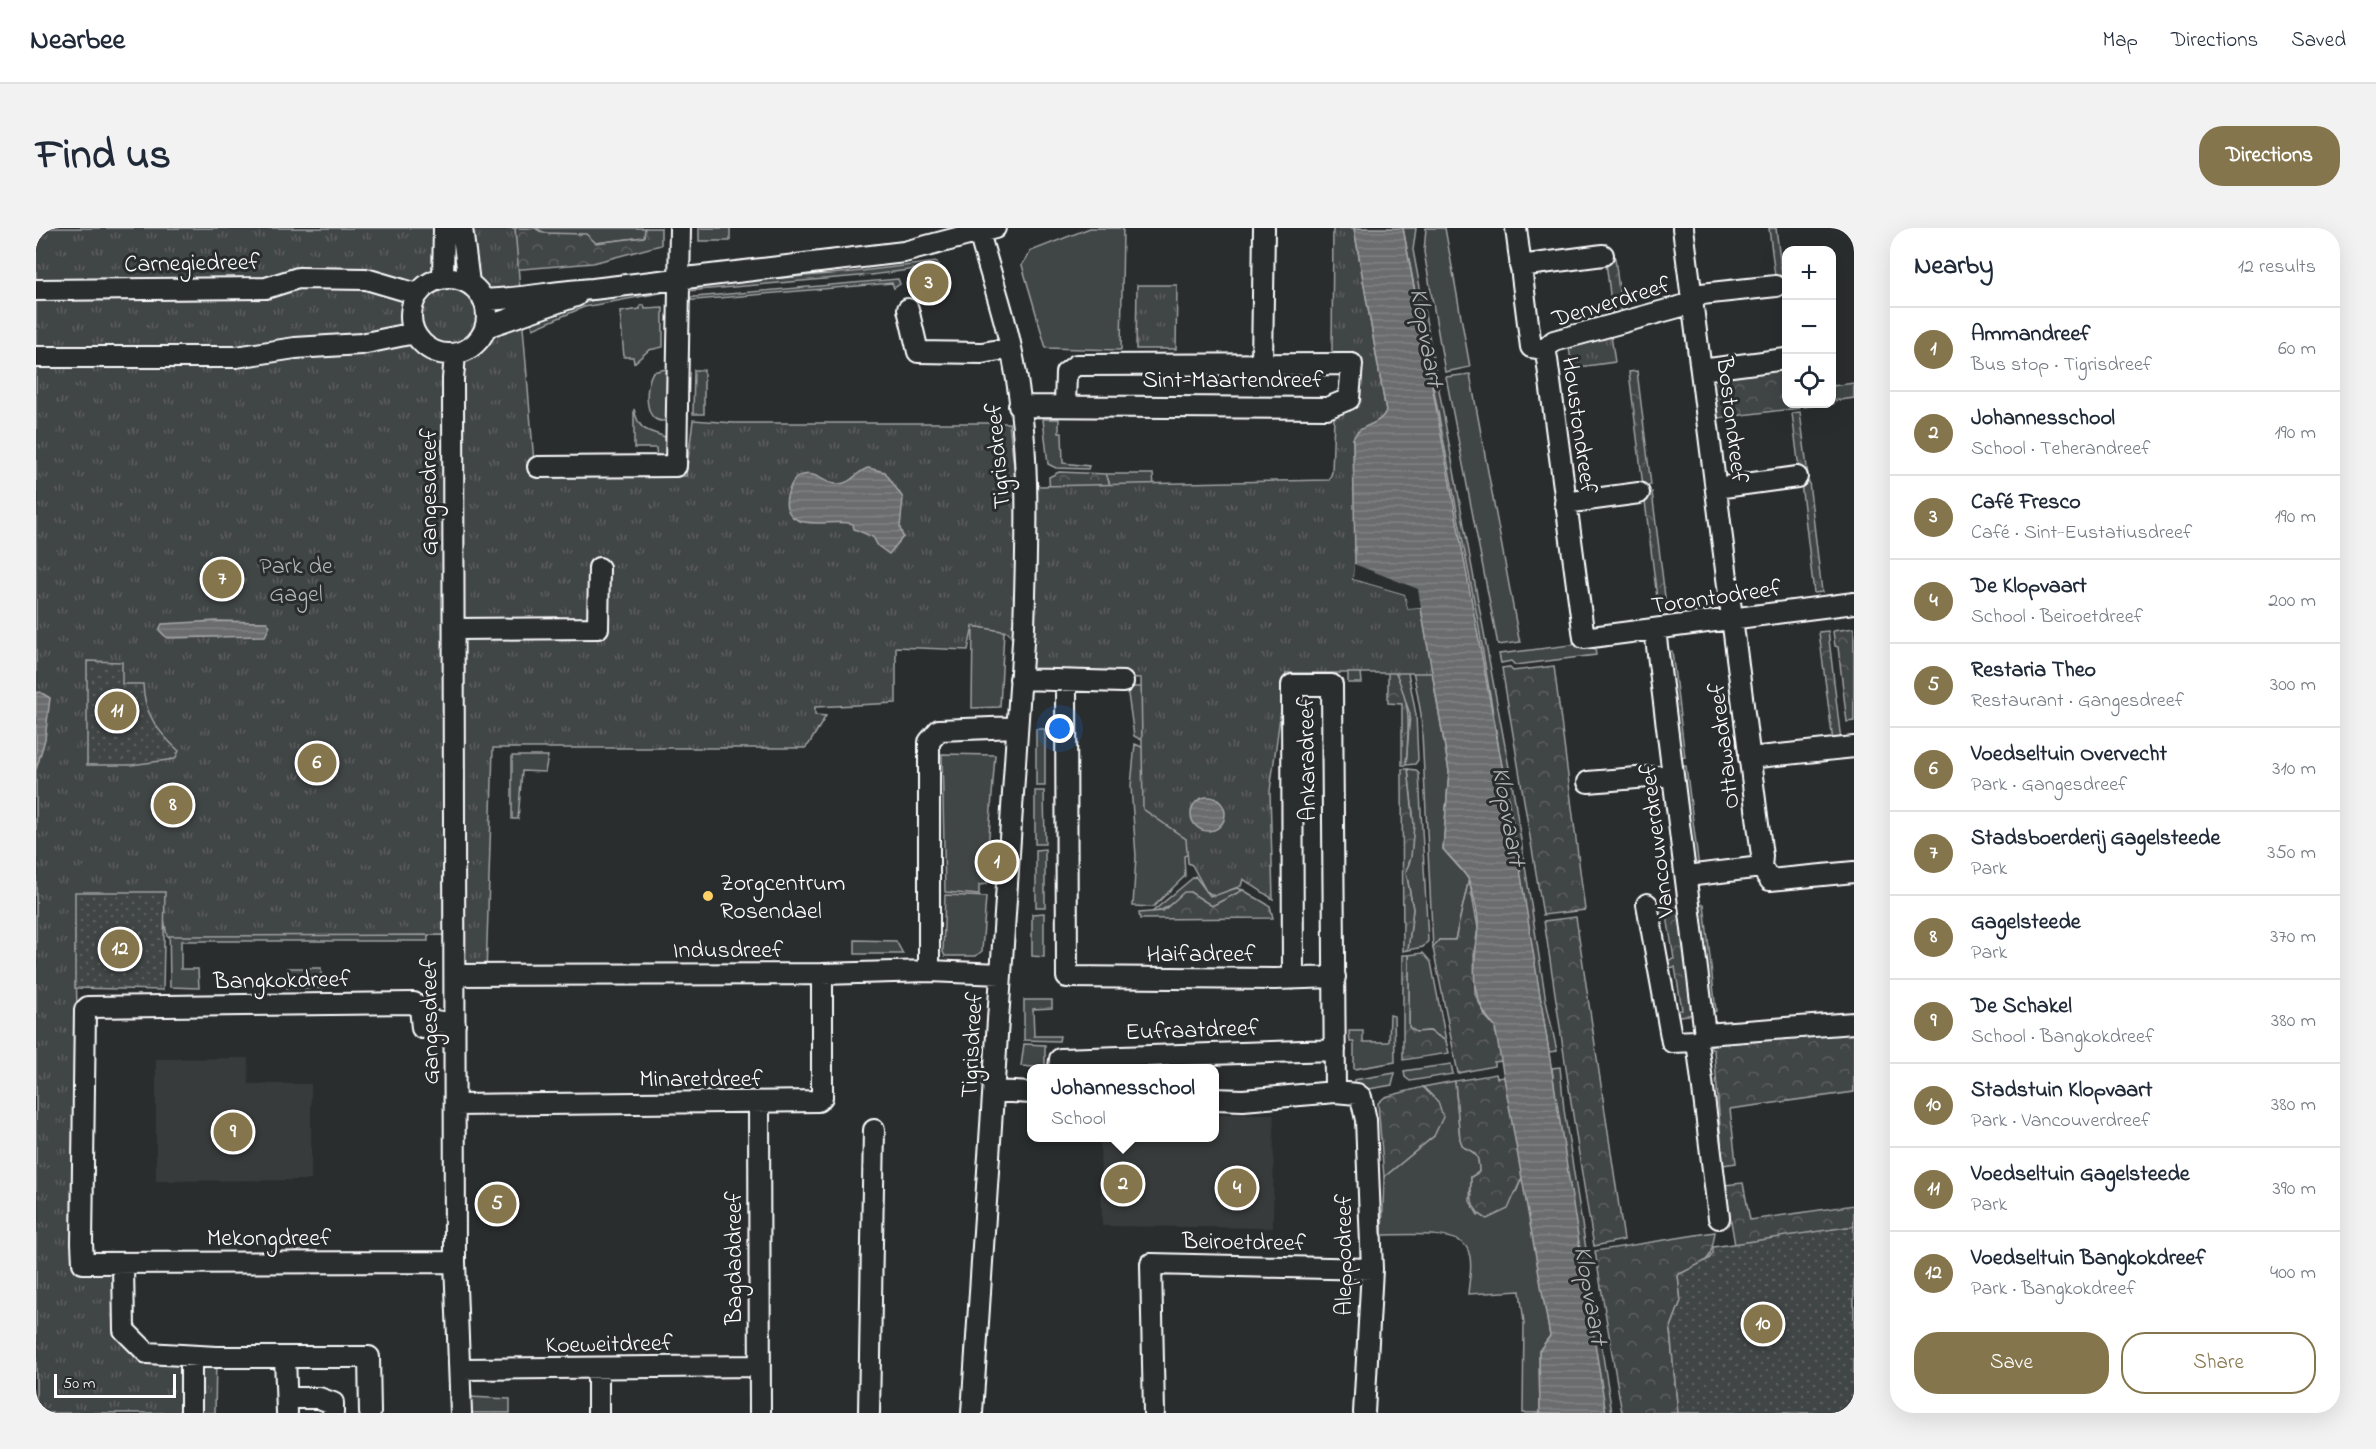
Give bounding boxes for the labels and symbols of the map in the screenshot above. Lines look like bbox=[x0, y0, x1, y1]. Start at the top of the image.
street label: Carnegiedreef bbox=[124, 246, 261, 283]
pin: 3 bbox=[910, 260, 948, 306]
street label: Denverdreef bbox=[1547, 269, 1676, 338]
water label: Klopvaart bbox=[1398, 285, 1453, 392]
street label: Houstondreef bbox=[1551, 354, 1605, 497]
street label: Bostondreef bbox=[1705, 354, 1756, 486]
street label: Sint-Maartendreef bbox=[1143, 364, 1324, 399]
street label: Tigrisdreef bbox=[977, 400, 1022, 510]
street label: Gangesdreef bbox=[413, 428, 448, 556]
park label: Park de Gagel bbox=[259, 550, 333, 613]
pin: 7 bbox=[202, 556, 242, 602]
street label: Torontodreef bbox=[1649, 572, 1785, 625]
street label: Ottawadreef bbox=[1700, 680, 1751, 811]
pin: 11 bbox=[98, 688, 136, 734]
street label: Ankaradreef bbox=[1290, 696, 1327, 821]
your location bbox=[1045, 714, 1074, 743]
pin: 6 bbox=[298, 740, 336, 786]
street label: Vancouverdreef bbox=[1632, 761, 1685, 921]
water label: Klopvaart bbox=[1480, 764, 1535, 871]
pin: 8 bbox=[154, 782, 192, 828]
pin: 1 bbox=[978, 840, 1016, 884]
place label: Zorgcentrum Rosendael bbox=[720, 867, 845, 930]
marker: Zorgcentrum Rosendael bbox=[701, 889, 715, 903]
pin: 12 bbox=[100, 926, 140, 972]
street label: Indusdreef bbox=[673, 934, 784, 969]
street label: Haifadreef bbox=[1147, 938, 1256, 973]
street label: Gangesdreef bbox=[413, 956, 450, 1085]
street label: Bangkokdreef bbox=[212, 963, 352, 1000]
street label: Tigrisdreef bbox=[953, 990, 994, 1099]
street label: Eufraatdreef bbox=[1125, 1012, 1260, 1051]
street label: Minaretdreef bbox=[639, 1063, 764, 1098]
pin: 9 bbox=[214, 1110, 252, 1154]
pin: 2 bbox=[1104, 1162, 1142, 1206]
pin: 4 bbox=[1218, 1166, 1256, 1210]
pin: 5 bbox=[478, 1182, 516, 1226]
street label: Bagdaddreef bbox=[718, 1190, 753, 1326]
street label: Aleppodreef bbox=[1328, 1193, 1363, 1316]
street label: Mekongdreef bbox=[207, 1222, 332, 1257]
street label: Beiroetdreef bbox=[1181, 1225, 1307, 1262]
water label: Klopvaart bbox=[1562, 1243, 1617, 1350]
pin: 10 bbox=[1744, 1302, 1782, 1346]
street label: Koeweitdreef bbox=[545, 1327, 674, 1364]
scale bar bbox=[54, 1371, 176, 1398]

